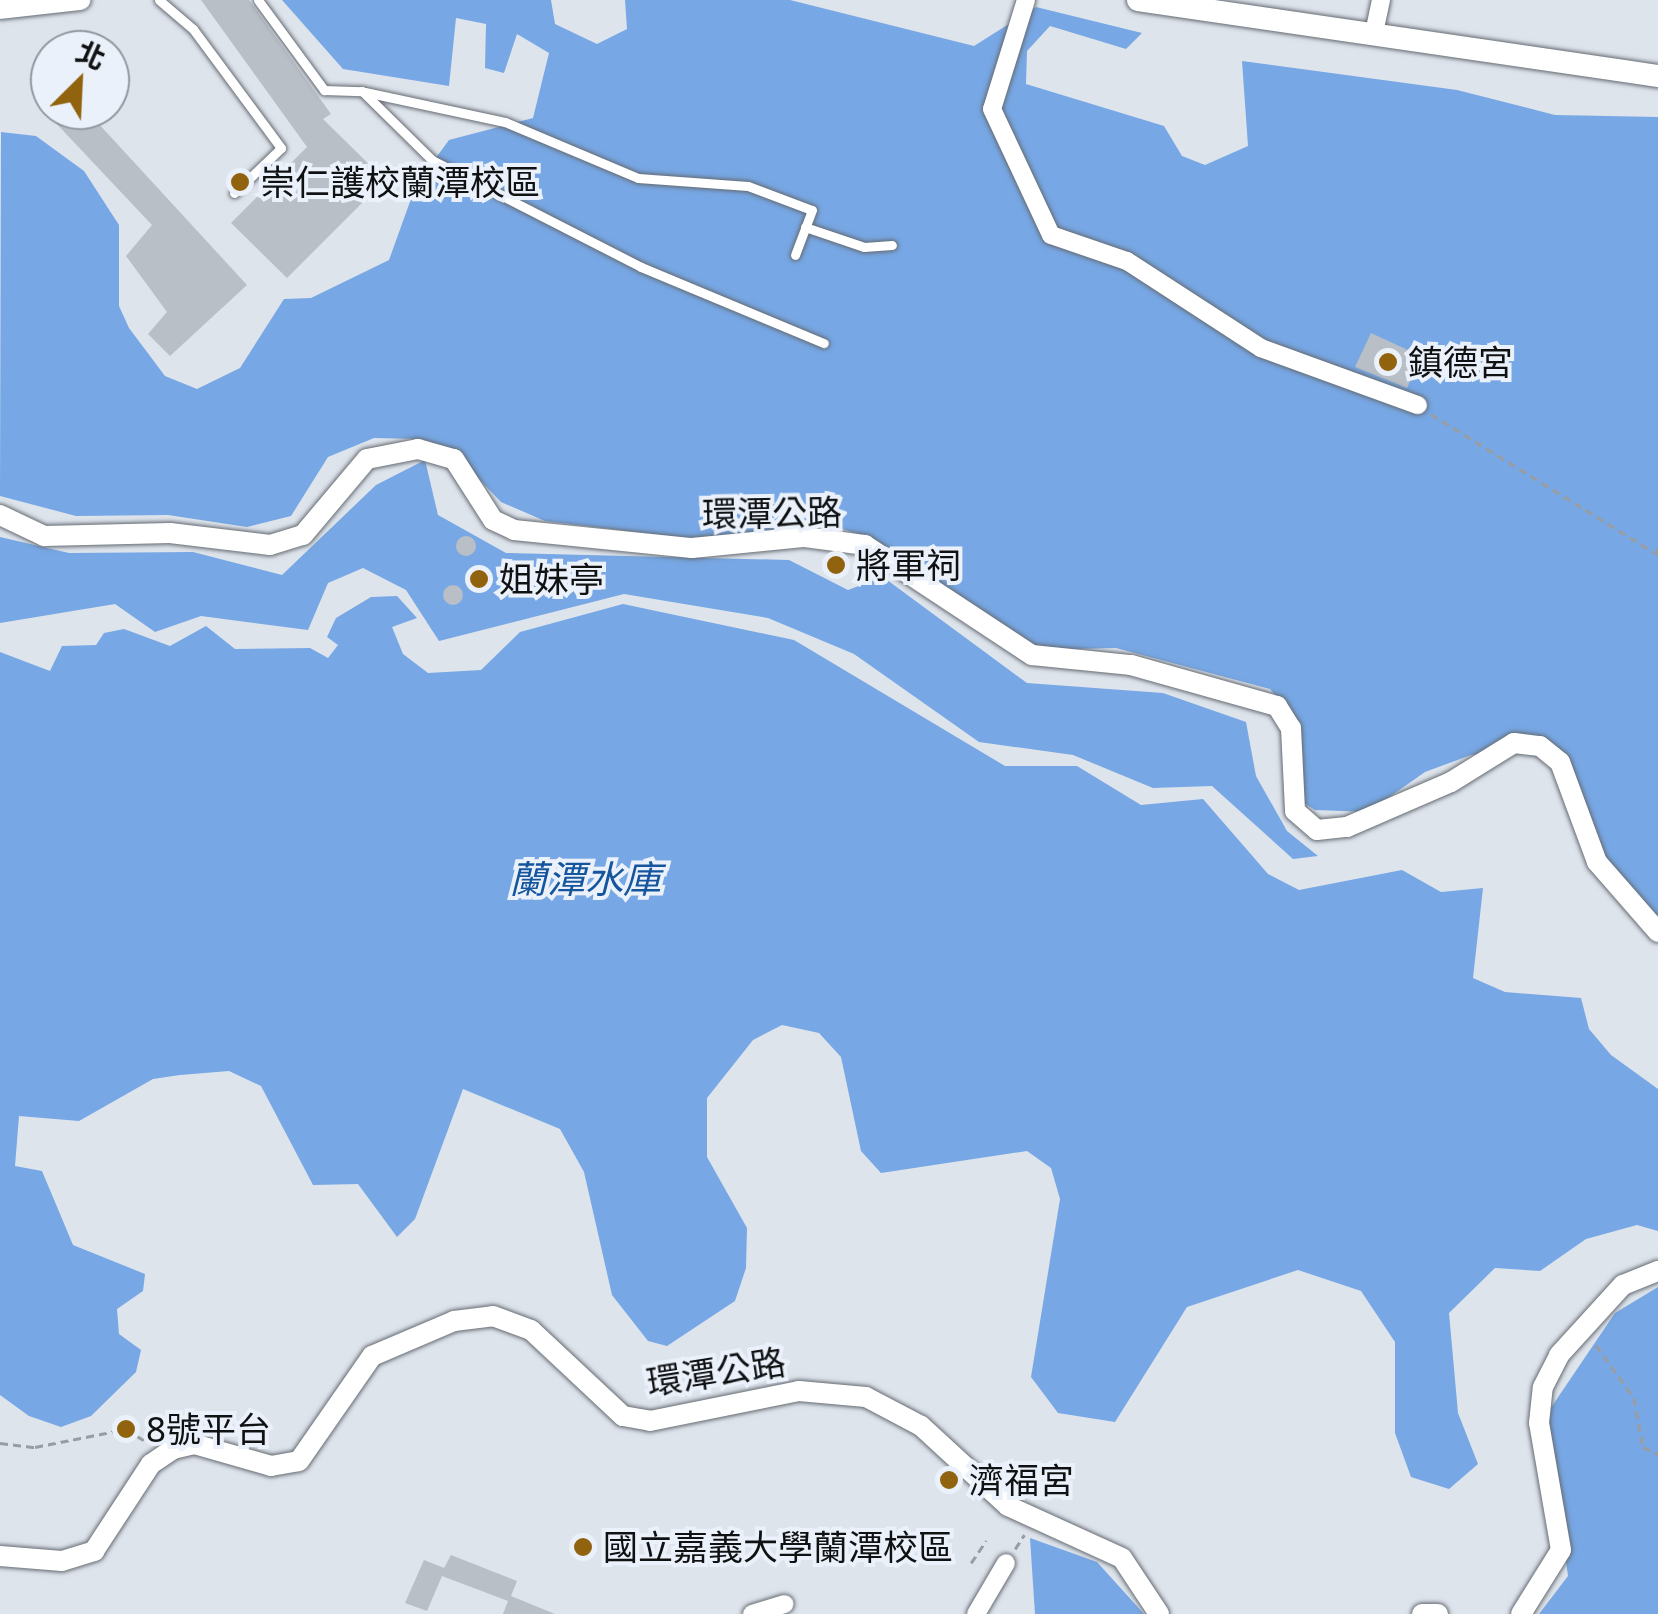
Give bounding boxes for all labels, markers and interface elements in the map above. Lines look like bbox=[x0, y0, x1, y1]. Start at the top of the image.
north arrow bbox=[30, 30, 130, 130]
text: 北 bbox=[71, 31, 112, 77]
place label: 崇仁護校蘭潭校區 bbox=[260, 161, 540, 203]
marker: 崇仁護校蘭潭校區 bbox=[229, 171, 251, 193]
place label: 鎮德宮 bbox=[1408, 341, 1513, 383]
marker: 鎮德宮 bbox=[1377, 351, 1399, 373]
street label: 環潭公路 bbox=[702, 491, 842, 535]
place label: 將軍祠 bbox=[856, 544, 961, 586]
marker: 將軍祠 bbox=[825, 554, 847, 576]
place label: 姐妹亭 bbox=[499, 558, 604, 600]
marker: 姐妹亭 bbox=[468, 568, 490, 590]
water label: 蘭潭水庫 bbox=[509, 856, 661, 902]
street label: 環潭公路 bbox=[644, 1340, 788, 1404]
place label: 8號平台 bbox=[146, 1408, 271, 1450]
marker: 8號平台 bbox=[115, 1418, 137, 1440]
place label: 濟福宮 bbox=[969, 1459, 1074, 1501]
marker: 濟福宮 bbox=[938, 1469, 960, 1491]
place label: 國立嘉義大學蘭潭校區 bbox=[603, 1526, 953, 1568]
marker: 國立嘉義大學蘭潭校區 bbox=[572, 1536, 594, 1558]

